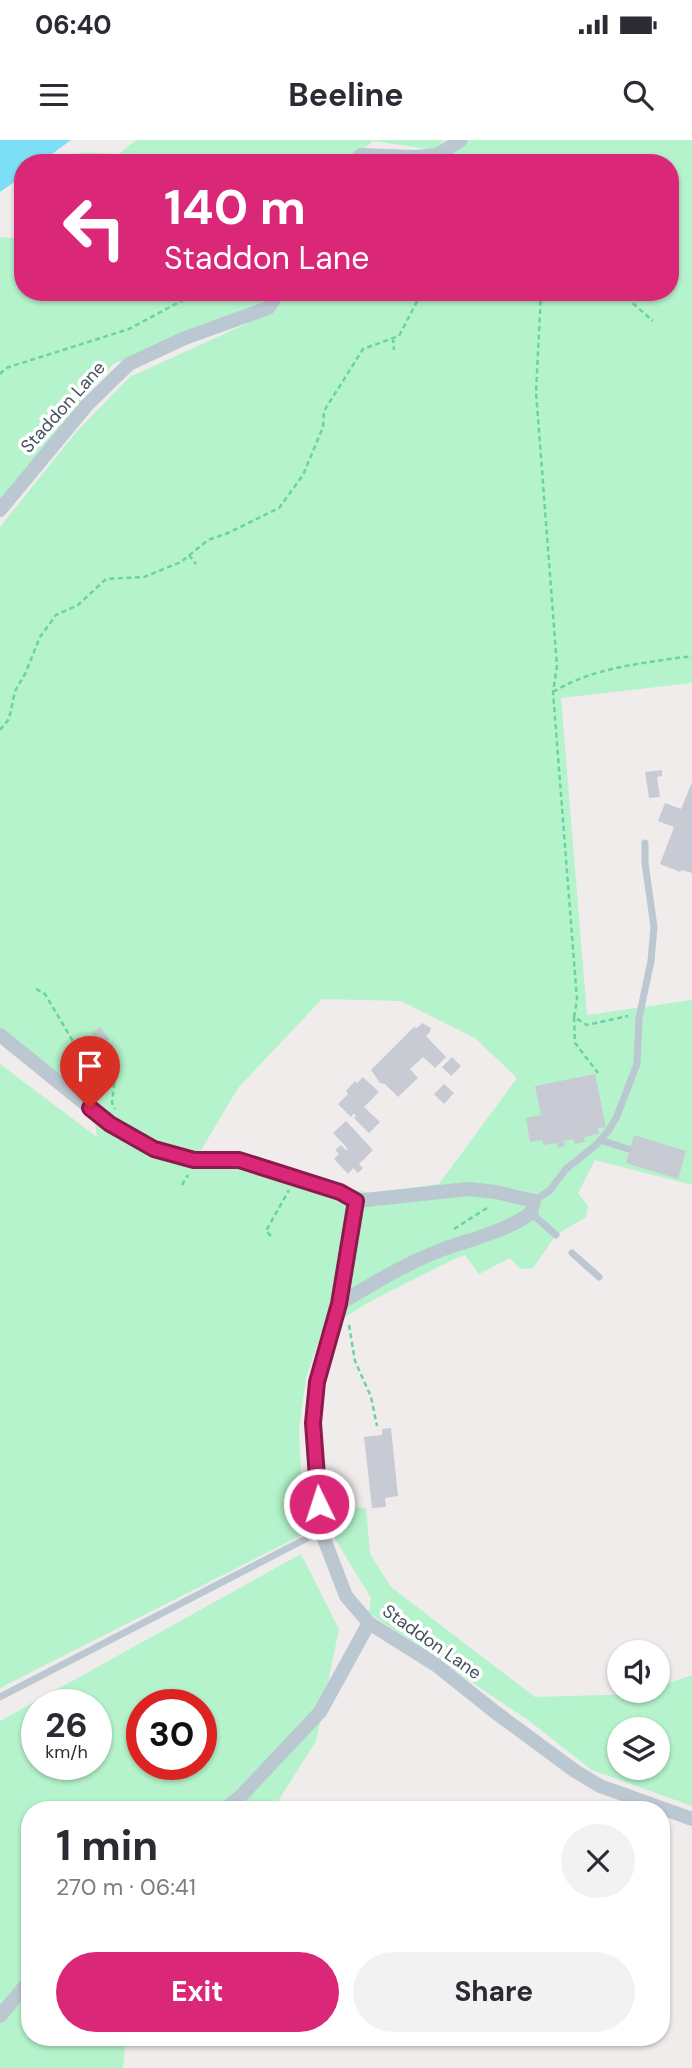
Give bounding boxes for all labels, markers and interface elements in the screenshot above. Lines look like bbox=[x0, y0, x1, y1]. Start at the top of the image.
text: 06:40 bbox=[35, 8, 112, 42]
text: Beeline bbox=[288, 74, 404, 116]
icon: menu bbox=[35, 76, 73, 114]
icon: search bbox=[619, 76, 657, 114]
text: 140 m bbox=[164, 175, 306, 239]
icon: left bbox=[49, 182, 140, 273]
text: Staddon Lane bbox=[164, 237, 369, 279]
street label: Staddon Lane bbox=[15, 356, 111, 458]
pin bbox=[60, 1036, 120, 1108]
icon: arrive bbox=[71, 1047, 109, 1085]
position arrow bbox=[282, 1467, 356, 1541]
street label: Staddon Lane bbox=[378, 1599, 486, 1685]
map controls bbox=[607, 1640, 670, 1780]
button: sound bbox=[607, 1640, 670, 1703]
speed limit sign: 30 bbox=[126, 1689, 217, 1780]
text: 26 bbox=[45, 1702, 88, 1748]
button: layers bbox=[607, 1717, 670, 1780]
text: km/h bbox=[45, 1740, 88, 1764]
text: 1 min bbox=[56, 1818, 158, 1873]
button: close bbox=[561, 1824, 635, 1898]
text: 270 m · 06:41 bbox=[56, 1872, 196, 1902]
button: Exit bbox=[56, 1952, 339, 2032]
button: Share bbox=[353, 1952, 635, 2032]

